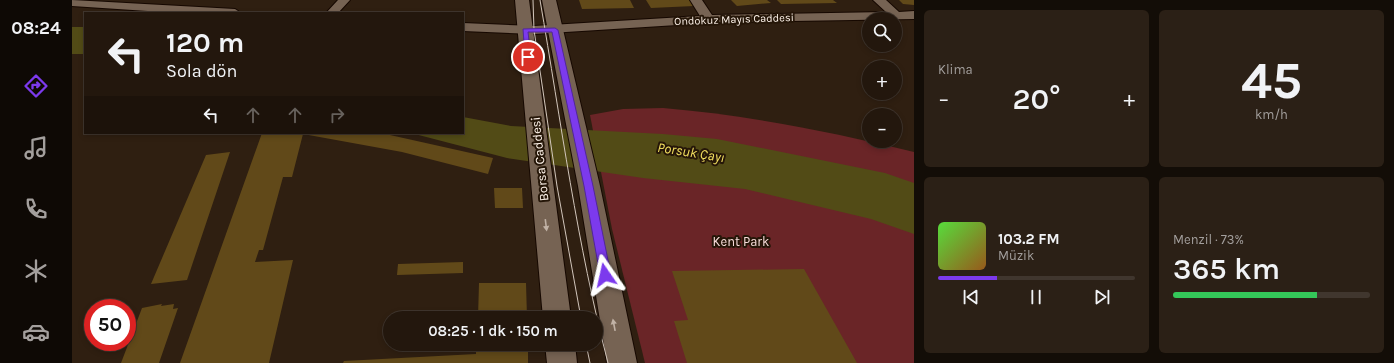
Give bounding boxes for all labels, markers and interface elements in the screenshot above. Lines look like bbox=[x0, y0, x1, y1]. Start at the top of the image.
street label: Ondokuz Mayıs Caddesi bbox=[674, 11, 794, 28]
map controls bbox=[862, 12, 902, 148]
button: search bbox=[862, 12, 902, 52]
text: 08:24 bbox=[11, 17, 61, 39]
text: 120 m bbox=[166, 26, 244, 59]
icon: left bbox=[100, 28, 152, 80]
pin bbox=[511, 40, 545, 74]
icon: arrive bbox=[517, 46, 539, 68]
text: 45 bbox=[1241, 50, 1302, 111]
text: Sola dön bbox=[166, 60, 237, 82]
button: + bbox=[862, 60, 902, 100]
text: Klima bbox=[938, 62, 973, 77]
icon: directions bbox=[22, 72, 50, 100]
text: 20° bbox=[1013, 81, 1060, 117]
text: − bbox=[938, 86, 950, 112]
text: + bbox=[1123, 86, 1135, 112]
icon: left bbox=[200, 104, 222, 126]
icon: ahead bbox=[242, 104, 264, 126]
icon: ahead bbox=[284, 104, 306, 126]
icon: right bbox=[326, 104, 348, 126]
text: km/h bbox=[1255, 107, 1288, 122]
button: − bbox=[862, 108, 902, 148]
street label: Borsa Caddesi bbox=[528, 116, 551, 202]
icon: music bbox=[22, 134, 50, 162]
water label: Porsuk Çayı bbox=[656, 139, 726, 166]
icon: phone bbox=[22, 195, 50, 223]
one-way arrow bbox=[543, 218, 549, 231]
text: 103.2 FM bbox=[998, 230, 1060, 248]
text: Menzil · 73% bbox=[1173, 232, 1244, 247]
park label: Kent Park bbox=[713, 234, 769, 249]
text: Müzik bbox=[998, 248, 1034, 263]
text: 365 km bbox=[1173, 251, 1280, 287]
position arrow bbox=[584, 254, 626, 296]
icon: climate bbox=[22, 257, 50, 285]
icon: previous bbox=[960, 286, 982, 308]
icon: pause bbox=[1025, 286, 1047, 308]
icon: next bbox=[1091, 286, 1113, 308]
speed limit sign: 50 bbox=[84, 299, 136, 351]
icon: car bbox=[22, 318, 50, 346]
one-way arrow bbox=[611, 319, 617, 331]
text: 08:25 · 1 dk · 150 m bbox=[428, 322, 558, 340]

